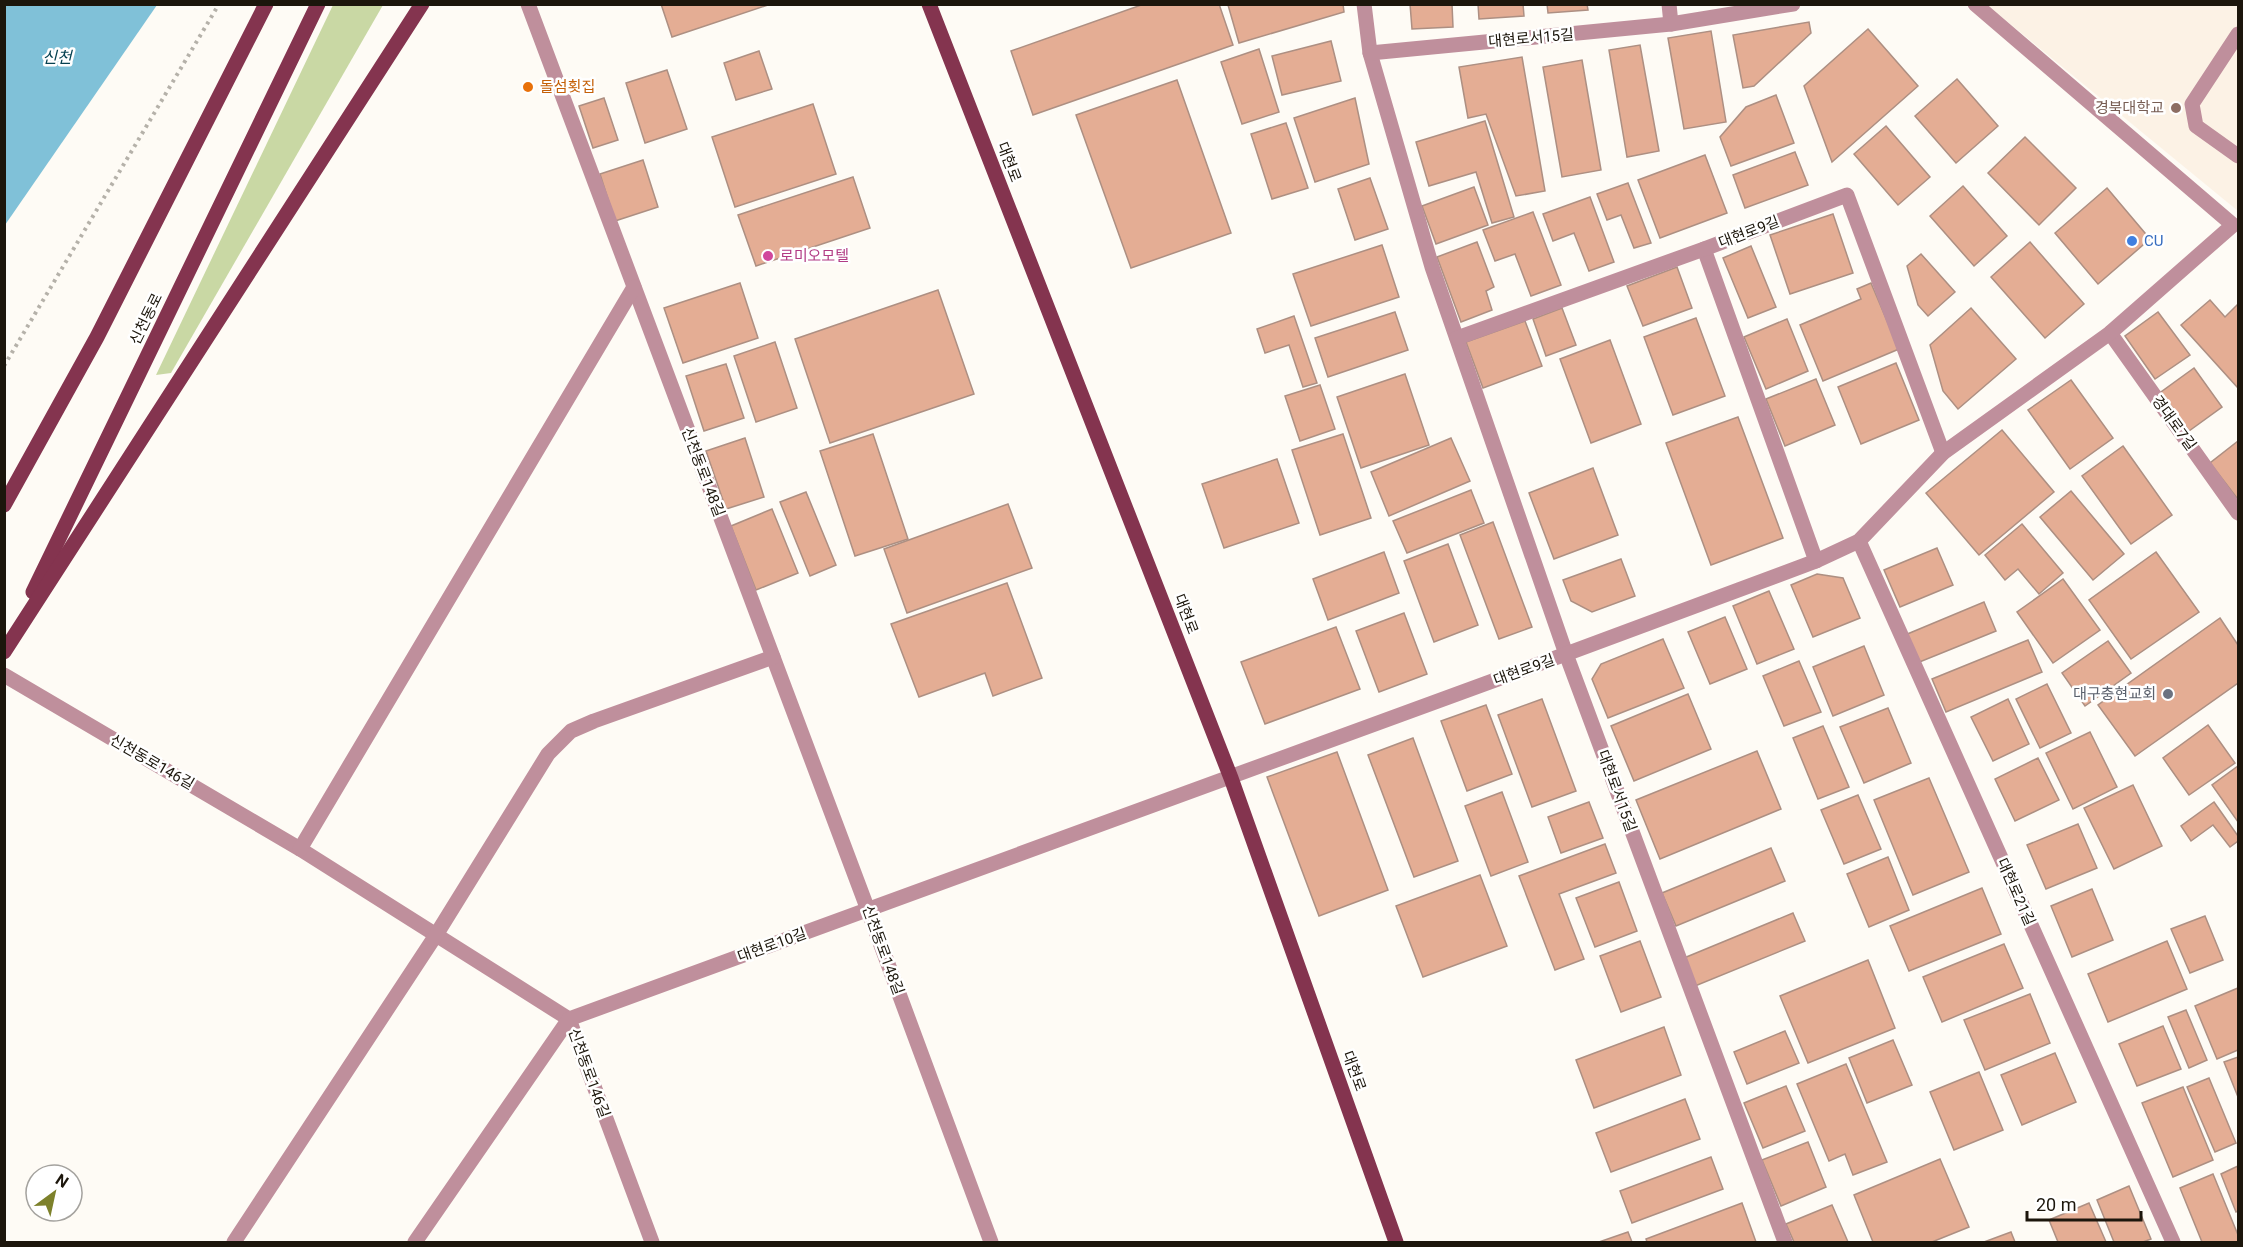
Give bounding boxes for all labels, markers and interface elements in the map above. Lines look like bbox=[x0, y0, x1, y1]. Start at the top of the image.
street label: 대현로서15길 bbox=[1487, 25, 1575, 51]
water label: 신천 bbox=[42, 48, 74, 67]
place label: 돌섬횟집 bbox=[540, 78, 595, 96]
marker: 돌섬횟집 bbox=[521, 80, 535, 94]
place label: 경북대학교 bbox=[2095, 99, 2164, 117]
marker: 경북대학교 bbox=[2169, 101, 2183, 115]
street label: 대현로 bbox=[993, 139, 1025, 185]
street label: 대현로9길 bbox=[1716, 212, 1782, 252]
place label: CU bbox=[2144, 232, 2164, 250]
marker: CU bbox=[2125, 234, 2139, 248]
place label: 로미오모텔 bbox=[780, 247, 849, 265]
marker: 로미오모텔 bbox=[761, 249, 775, 263]
street label: 신천동로 bbox=[126, 290, 166, 348]
street label: 경대로7길 bbox=[2148, 392, 2200, 454]
street label: 신천동로148길 bbox=[678, 425, 728, 519]
street label: 대현로 bbox=[1170, 591, 1202, 637]
street label: 대현로9길 bbox=[1491, 651, 1557, 689]
place label: 대구충현교회 bbox=[2073, 685, 2156, 703]
marker: 대구충현교회 bbox=[2161, 687, 2175, 701]
street label: 신천동로146길 bbox=[107, 731, 197, 793]
street label: 대현로서15길 bbox=[1594, 748, 1640, 834]
street label: 대현로21길 bbox=[1993, 855, 2039, 929]
street label: 신천동로148길 bbox=[858, 903, 908, 997]
street label: 대현로10길 bbox=[735, 924, 809, 966]
street label: 신천동로146길 bbox=[564, 1026, 614, 1120]
street label: 대현로 bbox=[1338, 1048, 1370, 1094]
north arrow bbox=[24, 1163, 84, 1223]
text: N bbox=[52, 1170, 72, 1192]
scale bar bbox=[2027, 1184, 2141, 1222]
text: 20 m bbox=[2036, 1194, 2076, 1215]

